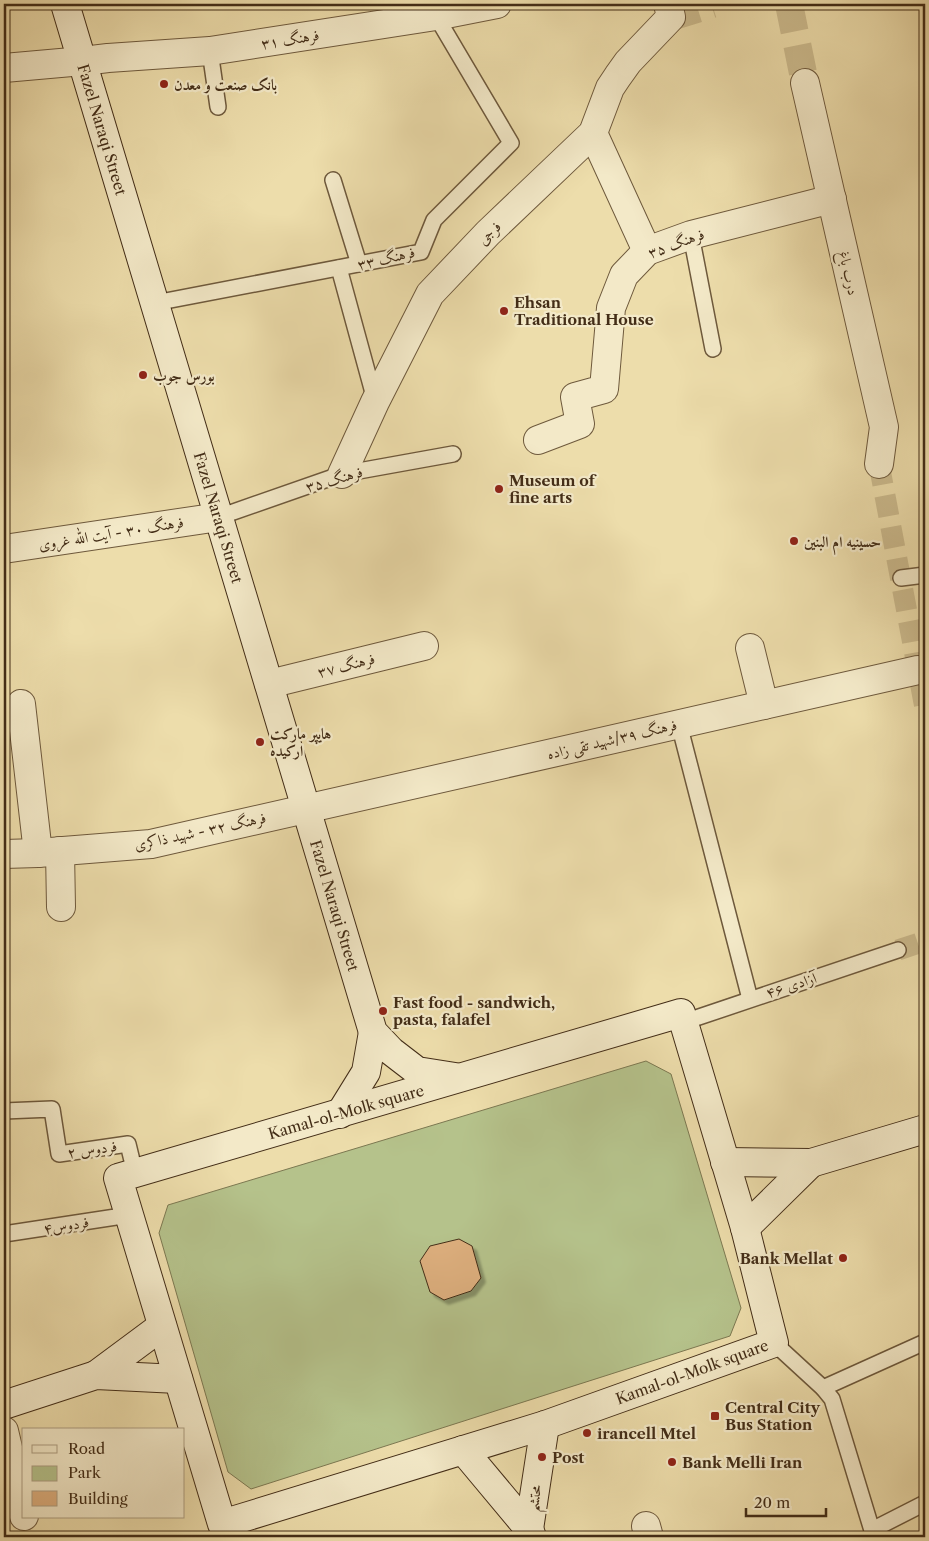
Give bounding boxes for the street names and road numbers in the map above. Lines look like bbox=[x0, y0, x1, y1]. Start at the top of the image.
street label: فرهنگ ۳۱ bbox=[260, 25, 321, 54]
street label: Fazel Naraqi Street bbox=[74, 62, 131, 198]
street label: فرجی bbox=[473, 217, 506, 250]
street label: فرهنگ ۳۵ bbox=[645, 224, 707, 263]
street label: فرهنگ ۳۳ bbox=[355, 242, 417, 275]
street label: درب باغ bbox=[831, 249, 863, 298]
street label: Fazel Naraqi Street bbox=[190, 450, 248, 586]
street label: فرهنگ ۳۵ bbox=[303, 462, 365, 497]
street label: فرهنگ ۳۰ - آیت الله غروی bbox=[37, 510, 185, 556]
street label: فرهنگ ۳۷ bbox=[315, 649, 377, 682]
street label: فرهنگ ۳۹/شهید تقی زاده bbox=[545, 715, 679, 765]
street label: فرهنگ ۳۲ - شهید ذاکری bbox=[132, 808, 268, 855]
street label: Fazel Naraqi Street bbox=[306, 838, 364, 974]
street label: آزادی ۴۶ bbox=[763, 967, 820, 1002]
street label: Kamal-ol-Molk square bbox=[266, 1081, 426, 1143]
street label: فردوس ۲ bbox=[66, 1136, 118, 1163]
street label: فردوس۴ bbox=[42, 1212, 90, 1239]
street label: Kamal-ol-Molk square bbox=[613, 1336, 771, 1408]
street label: محتشم bbox=[523, 1483, 551, 1514]

